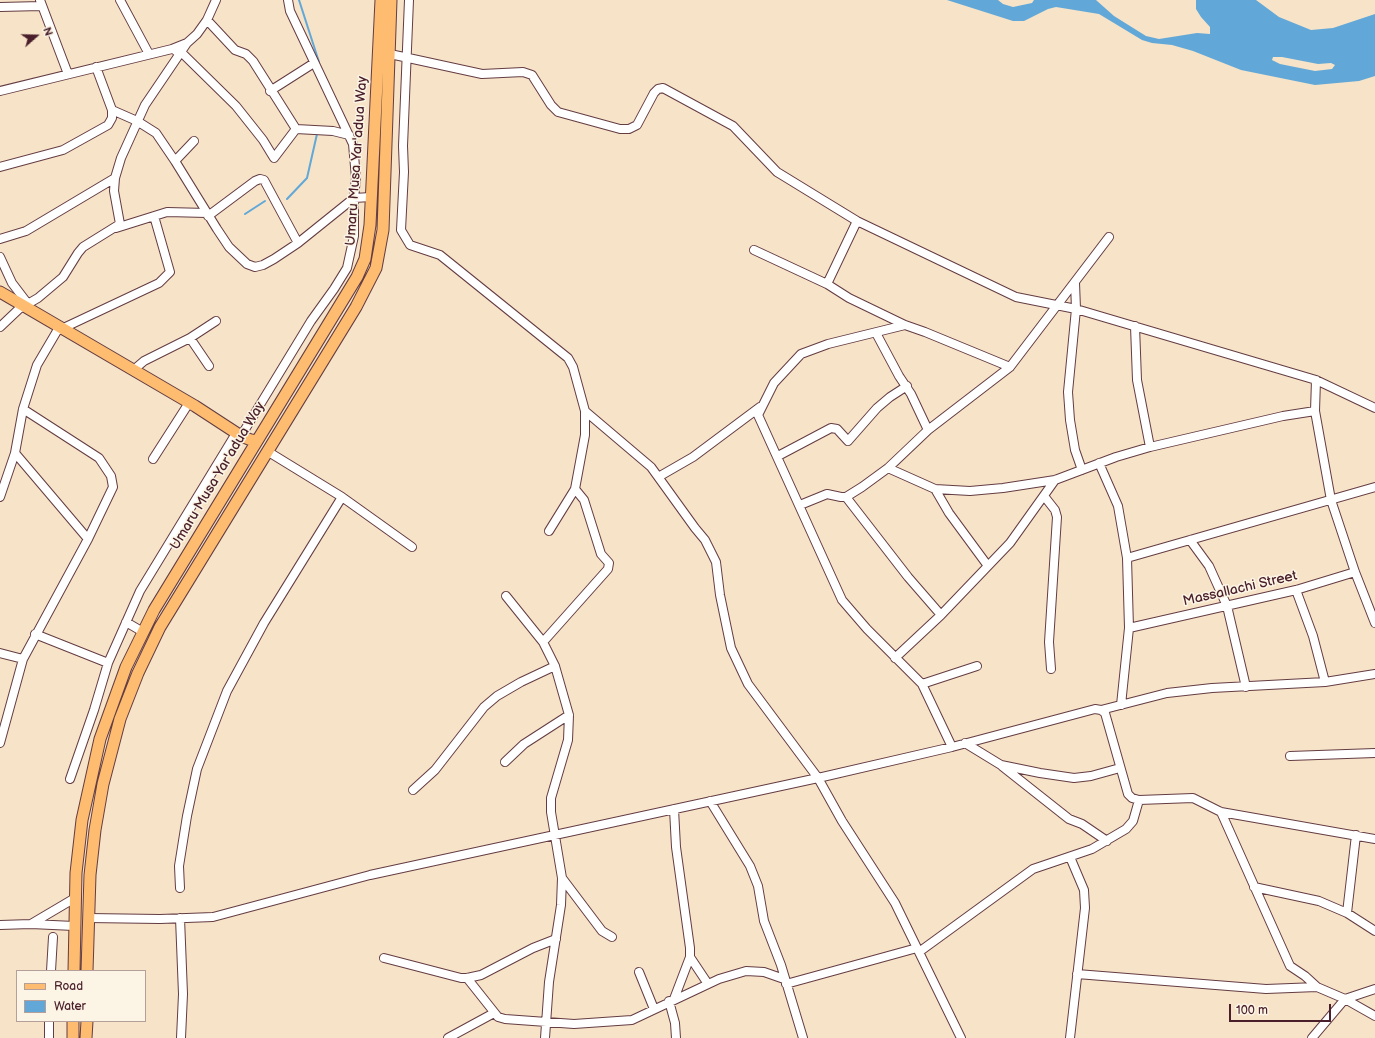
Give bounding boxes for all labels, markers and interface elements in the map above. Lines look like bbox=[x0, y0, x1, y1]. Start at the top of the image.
north arrow bbox=[16, 16, 56, 56]
text: N bbox=[40, 26, 55, 38]
street label: Umaru Musa Yar'adua Way bbox=[343, 76, 371, 246]
street label: Umaru Musa Yar'adua Way bbox=[167, 399, 269, 553]
street label: Massallachi Street bbox=[1181, 568, 1299, 610]
legend bbox=[16, 970, 146, 1022]
text: Road bbox=[54, 979, 83, 994]
scale bar bbox=[1231, 996, 1333, 1022]
text: Water bbox=[54, 999, 86, 1014]
text: 100 m bbox=[1236, 1003, 1268, 1018]

